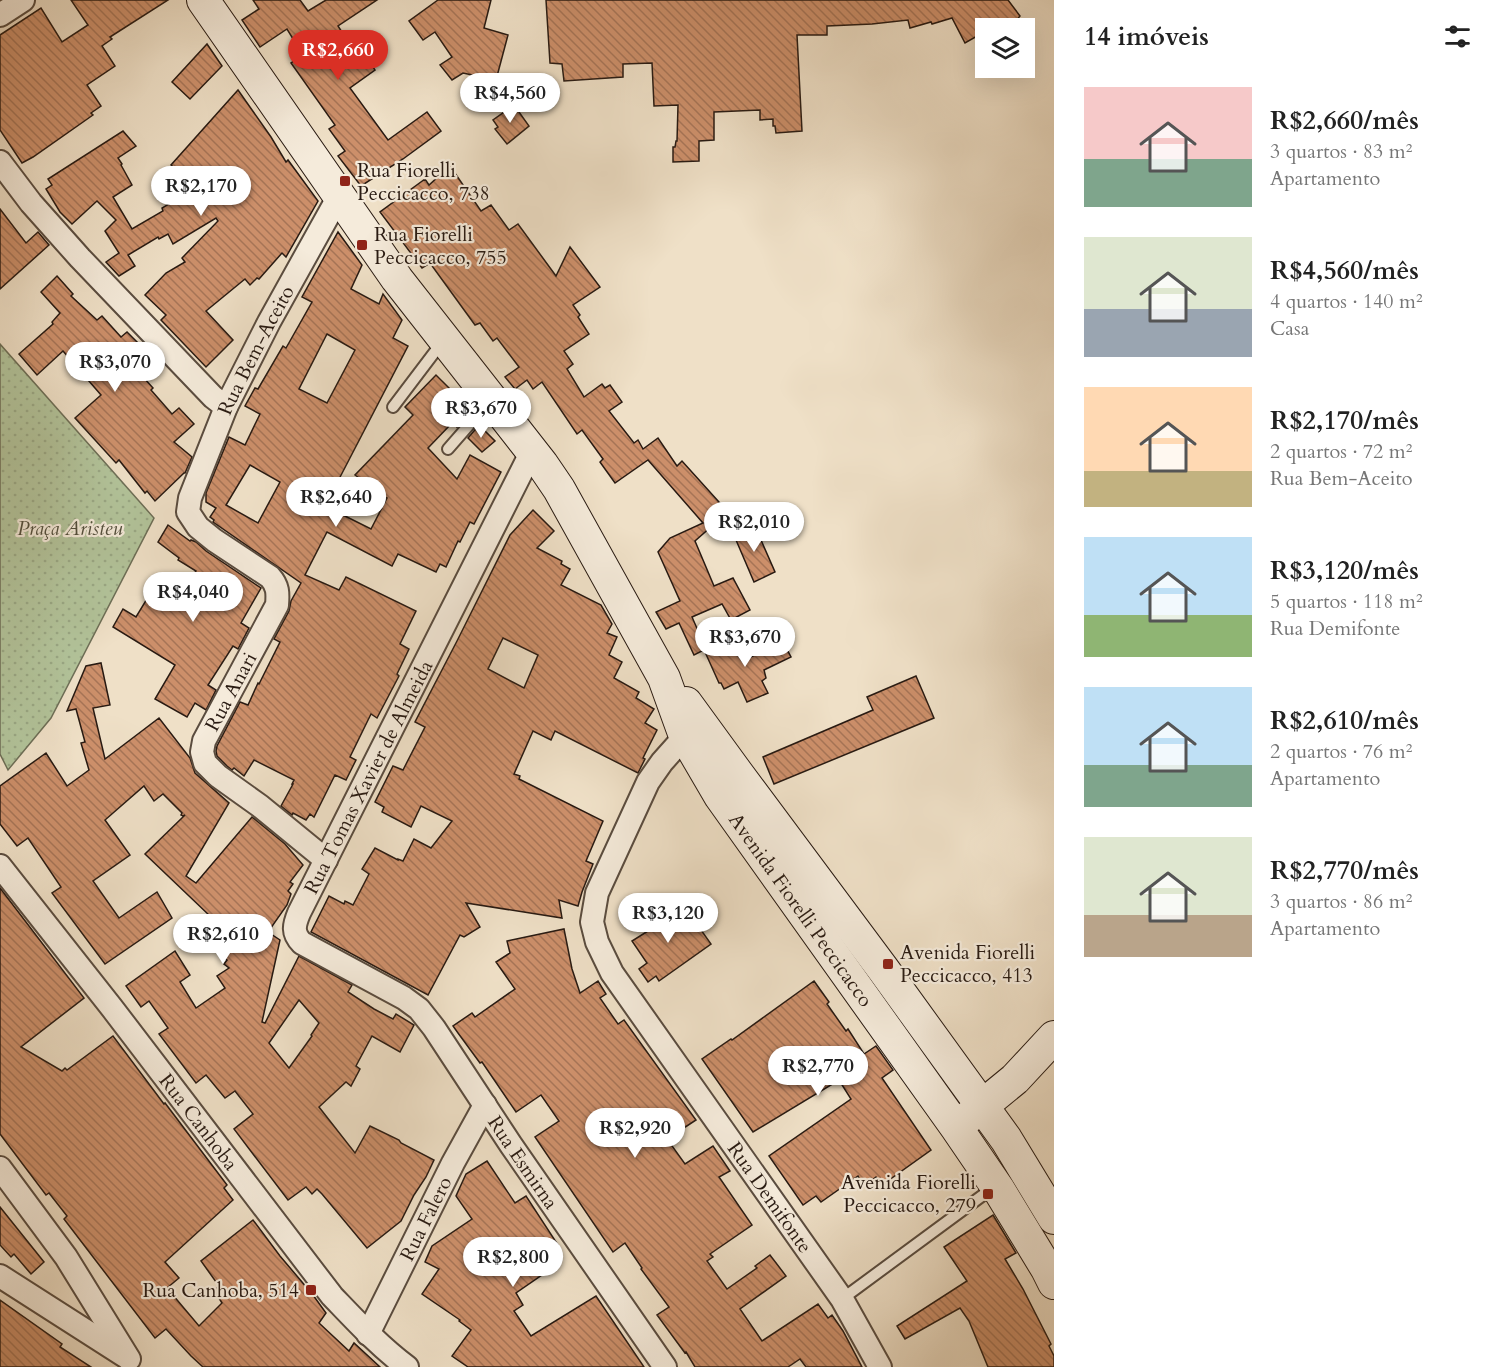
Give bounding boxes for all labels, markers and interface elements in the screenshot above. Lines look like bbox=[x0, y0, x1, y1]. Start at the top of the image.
map controls bbox=[975, 18, 1035, 78]
button: layers bbox=[975, 18, 1035, 78]
text: 14 imóveis bbox=[1084, 19, 1209, 54]
icon: filters bbox=[1441, 20, 1474, 53]
pin: R$2,660 bbox=[283, 30, 393, 81]
text: R$2,660 bbox=[302, 36, 374, 63]
pin: R$4,560 bbox=[455, 73, 565, 124]
text: R$4,560 bbox=[474, 79, 546, 106]
text: R$2,660/mês bbox=[1270, 103, 1419, 138]
icon: home bbox=[1132, 111, 1204, 183]
text: 3 quartos · 83 m² bbox=[1270, 138, 1412, 165]
place label: Rua Fiorelli Peccicacco, 738 bbox=[357, 157, 490, 207]
text: Apartamento bbox=[1270, 165, 1380, 192]
pin: R$2,170 bbox=[146, 166, 256, 217]
text: R$2,170 bbox=[165, 172, 237, 199]
marker: Rua Fiorelli Peccicacco, 738 bbox=[338, 174, 352, 188]
place label: Rua Fiorelli Peccicacco, 755 bbox=[374, 221, 507, 271]
marker: Rua Fiorelli Peccicacco, 755 bbox=[355, 238, 369, 252]
text: R$4,560/mês bbox=[1270, 253, 1419, 288]
icon: home bbox=[1132, 261, 1204, 333]
street label: Rua Bem-Aceito bbox=[211, 280, 301, 419]
text: 4 quartos · 140 m² bbox=[1270, 288, 1423, 315]
text: Casa bbox=[1270, 315, 1309, 342]
pin: R$3,070 bbox=[60, 342, 170, 393]
text: R$3,070 bbox=[79, 348, 151, 375]
pin: R$3,670 bbox=[426, 388, 536, 439]
text: R$3,670 bbox=[445, 394, 517, 421]
text: R$2,170/mês bbox=[1270, 403, 1419, 438]
icon: home bbox=[1132, 411, 1204, 483]
text: 2 quartos · 72 m² bbox=[1270, 438, 1412, 465]
text: Rua Bem-Aceito bbox=[1270, 465, 1413, 492]
pin: R$2,640 bbox=[281, 477, 391, 528]
text: R$2,640 bbox=[300, 483, 372, 510]
pin: R$2,010 bbox=[699, 502, 809, 553]
text: R$2,010 bbox=[718, 508, 790, 535]
park label: Praça Aristeu bbox=[17, 515, 123, 542]
text: R$3,120/mês bbox=[1270, 553, 1419, 588]
icon: home bbox=[1132, 561, 1204, 633]
pin: R$4,040 bbox=[138, 572, 248, 623]
text: R$4,040 bbox=[157, 578, 229, 605]
text: 5 quartos · 118 m² bbox=[1270, 588, 1423, 615]
text: Rua Demifonte bbox=[1270, 615, 1400, 642]
pin: R$3,670 bbox=[690, 617, 800, 668]
text: R$3,670 bbox=[709, 623, 781, 650]
street label: Rua Anari bbox=[199, 647, 263, 736]
street label: Rua Tomas Xavier de Almeida bbox=[298, 655, 439, 899]
text: R$2,610/mês bbox=[1270, 703, 1419, 738]
icon: home bbox=[1132, 711, 1204, 783]
text: 2 quartos · 76 m² bbox=[1270, 738, 1412, 765]
text: Apartamento bbox=[1270, 765, 1380, 792]
street label: Avenida Fiorelli Peccicacco bbox=[722, 808, 879, 1012]
text: R$2,770/mês bbox=[1270, 853, 1419, 888]
icon: home bbox=[1132, 861, 1204, 933]
text: 3 quartos · 86 m² bbox=[1270, 888, 1412, 915]
pin: R$3,120 bbox=[613, 893, 723, 944]
text: R$3,120 bbox=[632, 899, 704, 926]
pin: R$2,610 bbox=[168, 914, 278, 965]
text: Apartamento bbox=[1270, 915, 1380, 942]
text: R$2,610 bbox=[187, 920, 259, 947]
place label: Avenida Fiorelli Peccicacco, 413 bbox=[900, 939, 1035, 989]
marker: Avenida Fiorelli Peccicacco, 413 bbox=[881, 957, 895, 971]
pin: R$2,770 bbox=[763, 1046, 873, 1097]
text: R$2,770 bbox=[782, 1052, 854, 1079]
street label: Rua Canhoba bbox=[153, 1068, 244, 1176]
pin: R$2,920 bbox=[580, 1108, 690, 1159]
street label: Rua Esmirna bbox=[481, 1110, 565, 1215]
text: R$2,920 bbox=[599, 1114, 671, 1141]
street label: Rua Demifonte bbox=[721, 1136, 818, 1259]
place label: Avenida Fiorelli Peccicacco, 279 bbox=[841, 1169, 976, 1219]
street label: Rua Falero bbox=[393, 1172, 458, 1266]
marker: Avenida Fiorelli Peccicacco, 279 bbox=[981, 1187, 995, 1201]
pin: R$2,800 bbox=[458, 1237, 568, 1288]
text: R$2,800 bbox=[477, 1243, 549, 1270]
place label: Rua Canhoba, 514 bbox=[143, 1277, 299, 1304]
marker: Rua Canhoba, 514 bbox=[304, 1283, 318, 1297]

